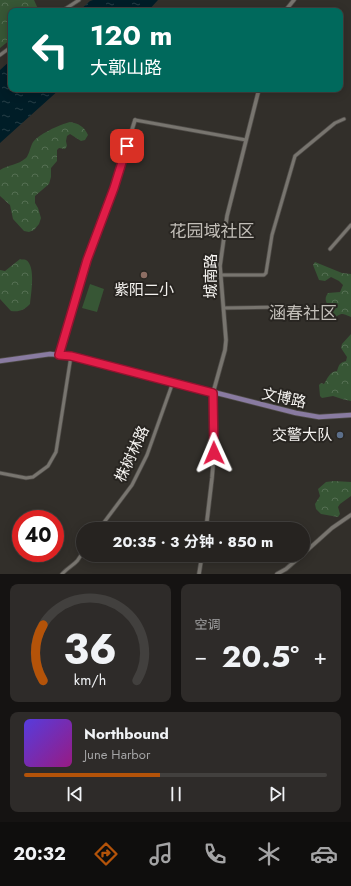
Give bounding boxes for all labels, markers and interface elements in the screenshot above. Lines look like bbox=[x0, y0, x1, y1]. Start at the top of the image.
text: 120 m bbox=[90, 15, 173, 56]
icon: left bbox=[24, 24, 76, 76]
text: 大鄣山路 bbox=[90, 55, 162, 81]
pin bbox=[110, 129, 144, 163]
icon: arrive bbox=[116, 135, 138, 157]
district label: 花园域社区 bbox=[170, 219, 255, 243]
street label: 城南路 bbox=[200, 253, 222, 299]
marker: 紫阳二小 bbox=[139, 270, 149, 280]
place label: 紫阳二小 bbox=[114, 279, 174, 301]
district label: 涵春社区 bbox=[269, 301, 337, 325]
street label: 文博路 bbox=[260, 383, 308, 413]
street label: 株树林路 bbox=[109, 422, 155, 486]
place label: 交警大队 bbox=[272, 424, 332, 446]
marker: 交警大队 bbox=[335, 430, 345, 440]
position arrow bbox=[193, 432, 235, 474]
speed limit sign: 40 bbox=[12, 510, 64, 562]
text: 20:35 · 3 分钟 · 850 m bbox=[113, 531, 273, 553]
text: 空调 bbox=[195, 615, 221, 634]
text: 36 bbox=[63, 619, 117, 680]
text: 20.5° bbox=[222, 635, 299, 678]
text: − bbox=[195, 640, 207, 672]
text: + bbox=[313, 640, 327, 672]
text: km/h bbox=[74, 670, 106, 690]
text: Northbound bbox=[84, 723, 169, 745]
text: June Harbor bbox=[84, 745, 150, 764]
icon: previous bbox=[64, 783, 86, 805]
icon: pause bbox=[165, 783, 187, 805]
icon: next bbox=[266, 783, 288, 805]
icon: directions bbox=[92, 840, 120, 868]
icon: music bbox=[147, 840, 175, 868]
icon: phone bbox=[201, 840, 229, 868]
icon: climate bbox=[255, 840, 283, 868]
icon: car bbox=[310, 840, 338, 868]
text: 20:32 bbox=[13, 841, 66, 867]

